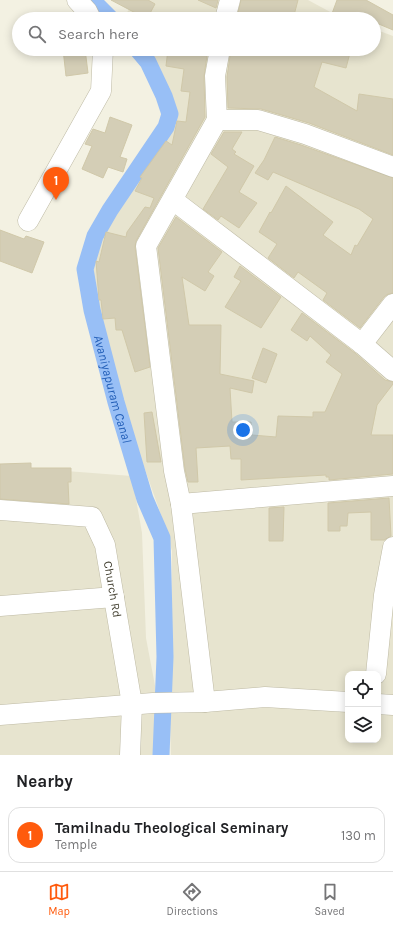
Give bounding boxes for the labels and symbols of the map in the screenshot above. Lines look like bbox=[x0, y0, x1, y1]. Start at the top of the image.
pin: 1 bbox=[43, 167, 69, 200]
water label: Avaniyapuram Canal bbox=[91, 333, 135, 445]
your location bbox=[233, 420, 253, 440]
street label: Church Rd bbox=[101, 560, 124, 619]

